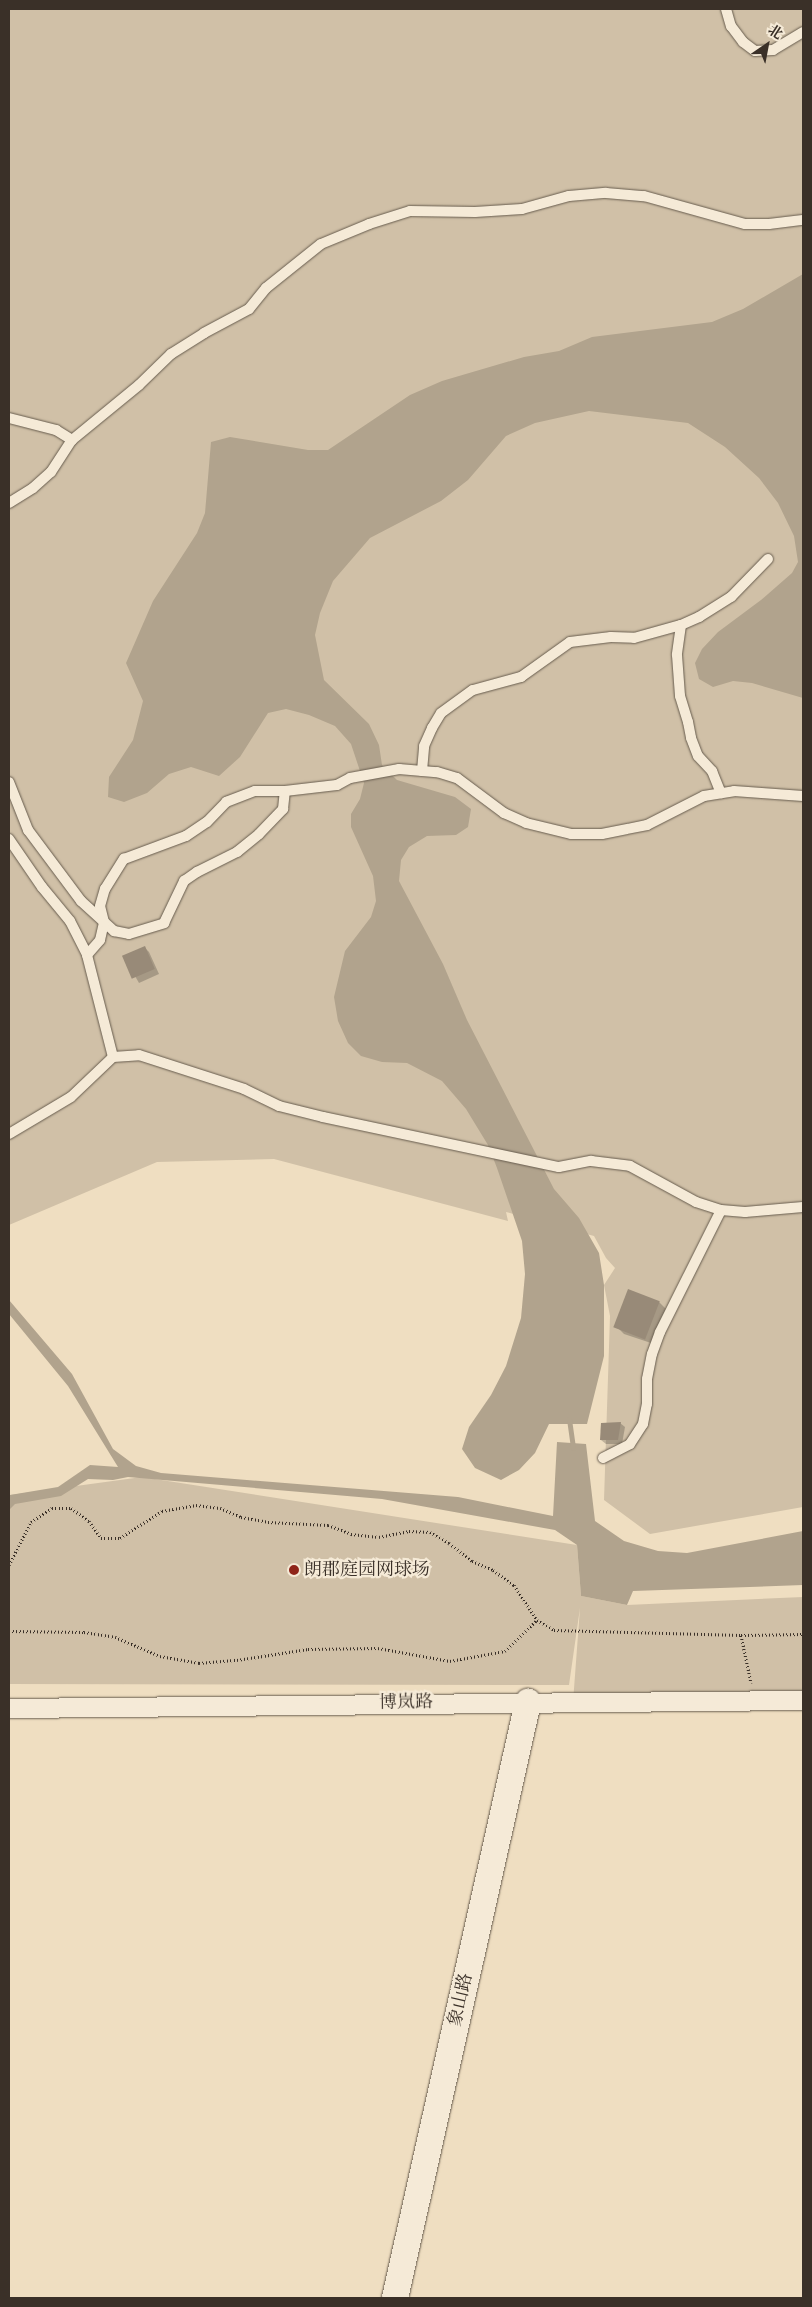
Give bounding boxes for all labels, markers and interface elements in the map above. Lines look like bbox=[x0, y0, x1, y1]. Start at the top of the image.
north arrow bbox=[742, 20, 792, 70]
text: 北 bbox=[764, 21, 786, 44]
place label: 朗郡庭园网球场 bbox=[304, 1559, 430, 1581]
marker: 朗郡庭园网球场 bbox=[288, 1564, 300, 1576]
street label: 博岚路 bbox=[379, 1692, 433, 1714]
street label: 象山路 bbox=[444, 1971, 478, 2029]

